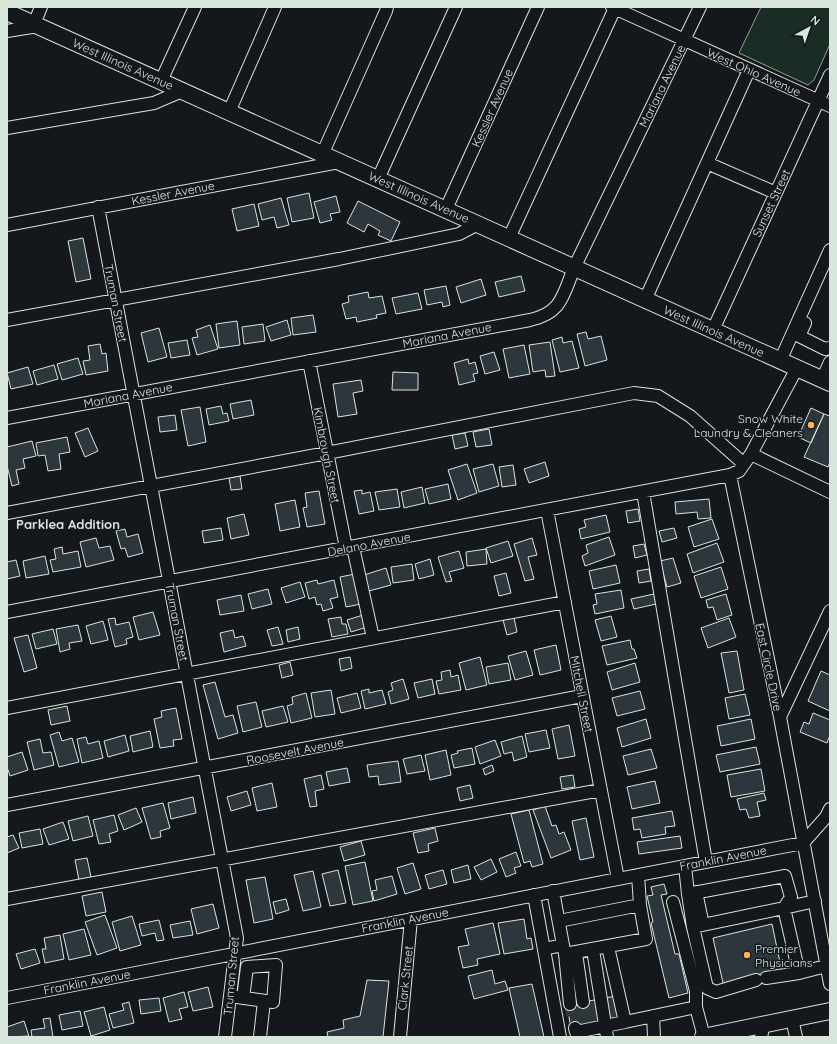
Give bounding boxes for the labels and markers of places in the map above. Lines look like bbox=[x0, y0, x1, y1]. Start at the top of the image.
place label: Snow White Laundry & Cleaners bbox=[694, 411, 803, 440]
marker: Snow White Laundry & Cleaners bbox=[806, 420, 816, 430]
place label: Premier Physicians bbox=[755, 941, 813, 970]
marker: Premier Physicians bbox=[742, 950, 752, 960]

